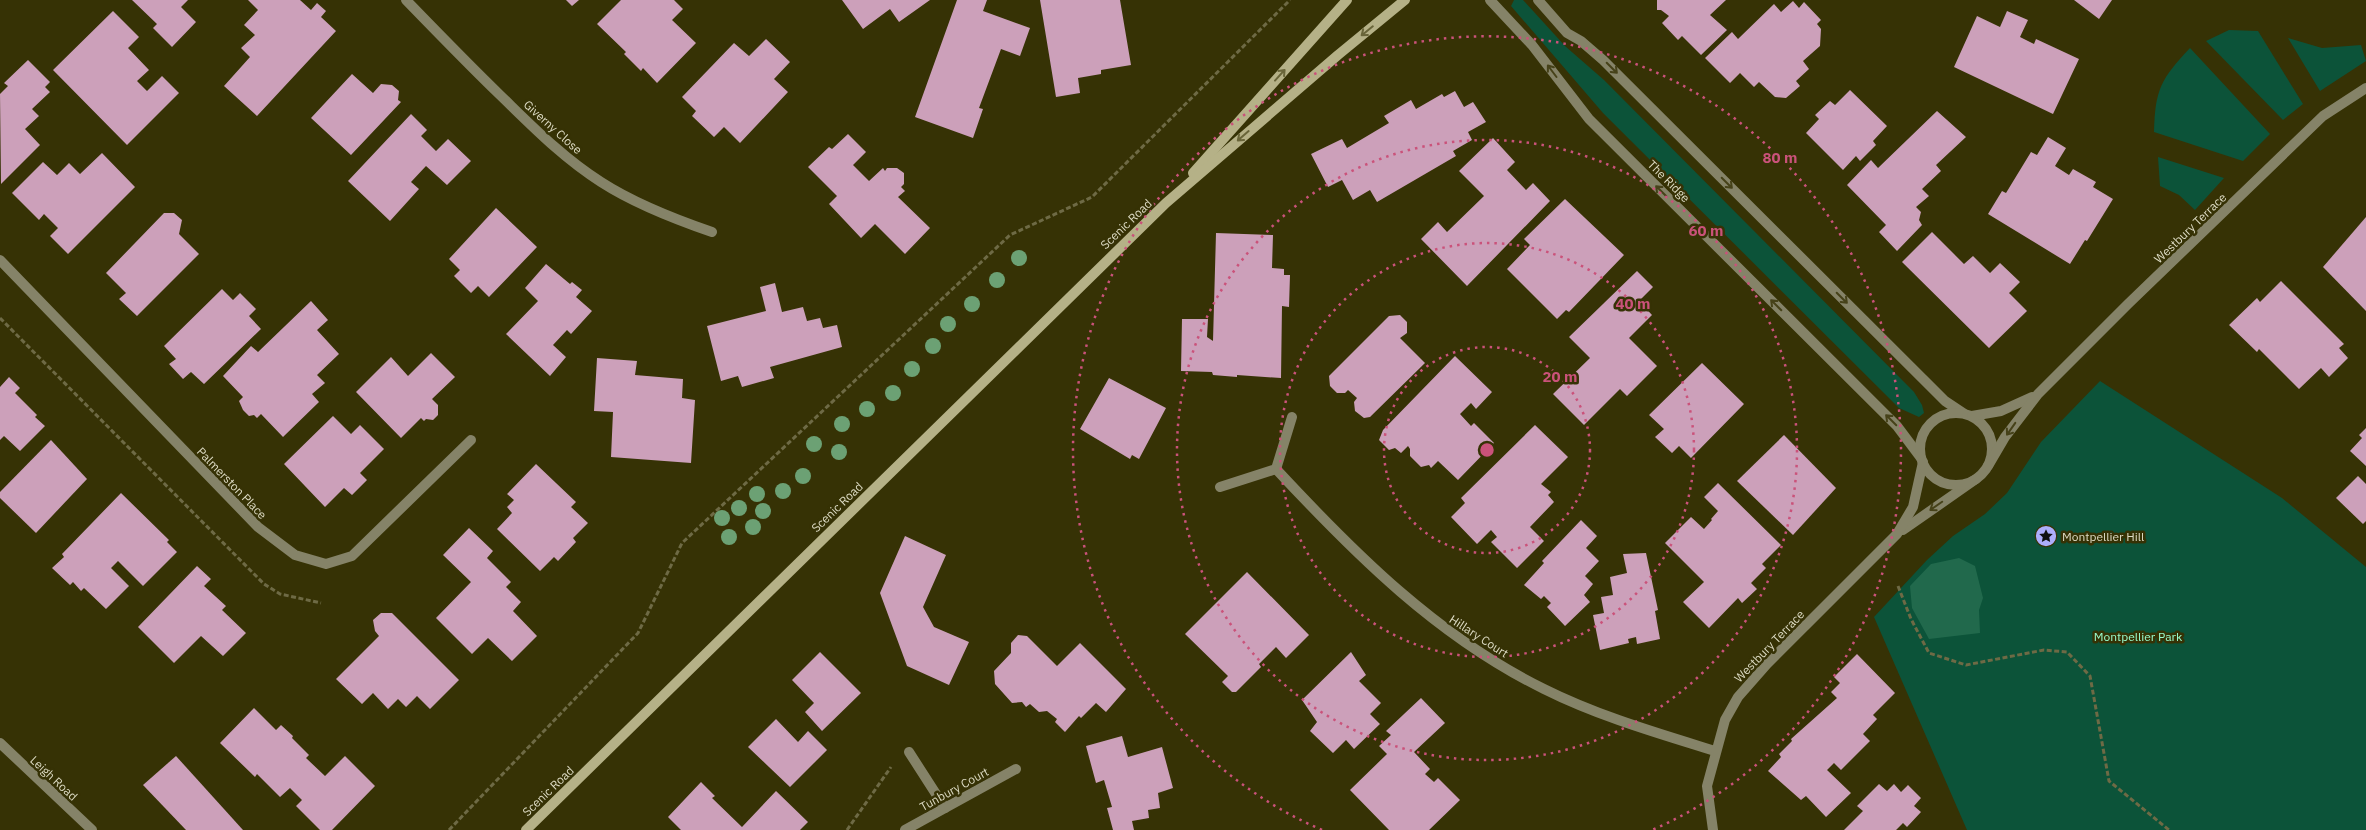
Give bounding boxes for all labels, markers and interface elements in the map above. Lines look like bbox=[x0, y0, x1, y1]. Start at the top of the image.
one-way arrow bbox=[1361, 25, 1374, 36]
one-way arrow bbox=[1606, 62, 1618, 75]
one-way arrow bbox=[1546, 65, 1557, 78]
one-way arrow bbox=[1274, 69, 1286, 82]
street label: Giverny Close bbox=[521, 97, 586, 157]
one-way arrow bbox=[1237, 130, 1250, 142]
text: 80 m bbox=[1763, 148, 1797, 167]
street label: The Ridge bbox=[1645, 157, 1694, 206]
one-way arrow bbox=[1721, 177, 1733, 190]
one-way arrow bbox=[1655, 184, 1667, 197]
street label: Westbury Terrace bbox=[2151, 189, 2230, 266]
street label: Scenic Road bbox=[1097, 196, 1155, 252]
text: 60 m bbox=[1689, 221, 1723, 240]
one-way arrow bbox=[1835, 292, 1848, 304]
text: 40 m bbox=[1616, 294, 1650, 313]
one-way arrow bbox=[1770, 299, 1782, 312]
text: 20 m bbox=[1543, 367, 1577, 386]
one-way arrow bbox=[1885, 414, 1897, 427]
one-way arrow bbox=[2006, 422, 2016, 436]
centre of rings bbox=[1478, 441, 1496, 459]
street label: Palmerston Place bbox=[194, 444, 270, 522]
street label: Scenic Road bbox=[808, 479, 866, 535]
one-way arrow bbox=[1930, 501, 1944, 511]
place icon: Montpellier Hill bbox=[2034, 524, 2058, 548]
place label: Montpellier Hill bbox=[2062, 529, 2144, 544]
street label: Westbury Terrace bbox=[1731, 606, 1808, 685]
street label: Hillary Court bbox=[1447, 611, 1511, 661]
park label: Montpellier Park bbox=[2094, 629, 2183, 644]
street label: Leigh Road bbox=[27, 752, 81, 804]
street label: Scenic Road bbox=[519, 763, 577, 819]
street label: Tunbury Court bbox=[917, 764, 991, 814]

